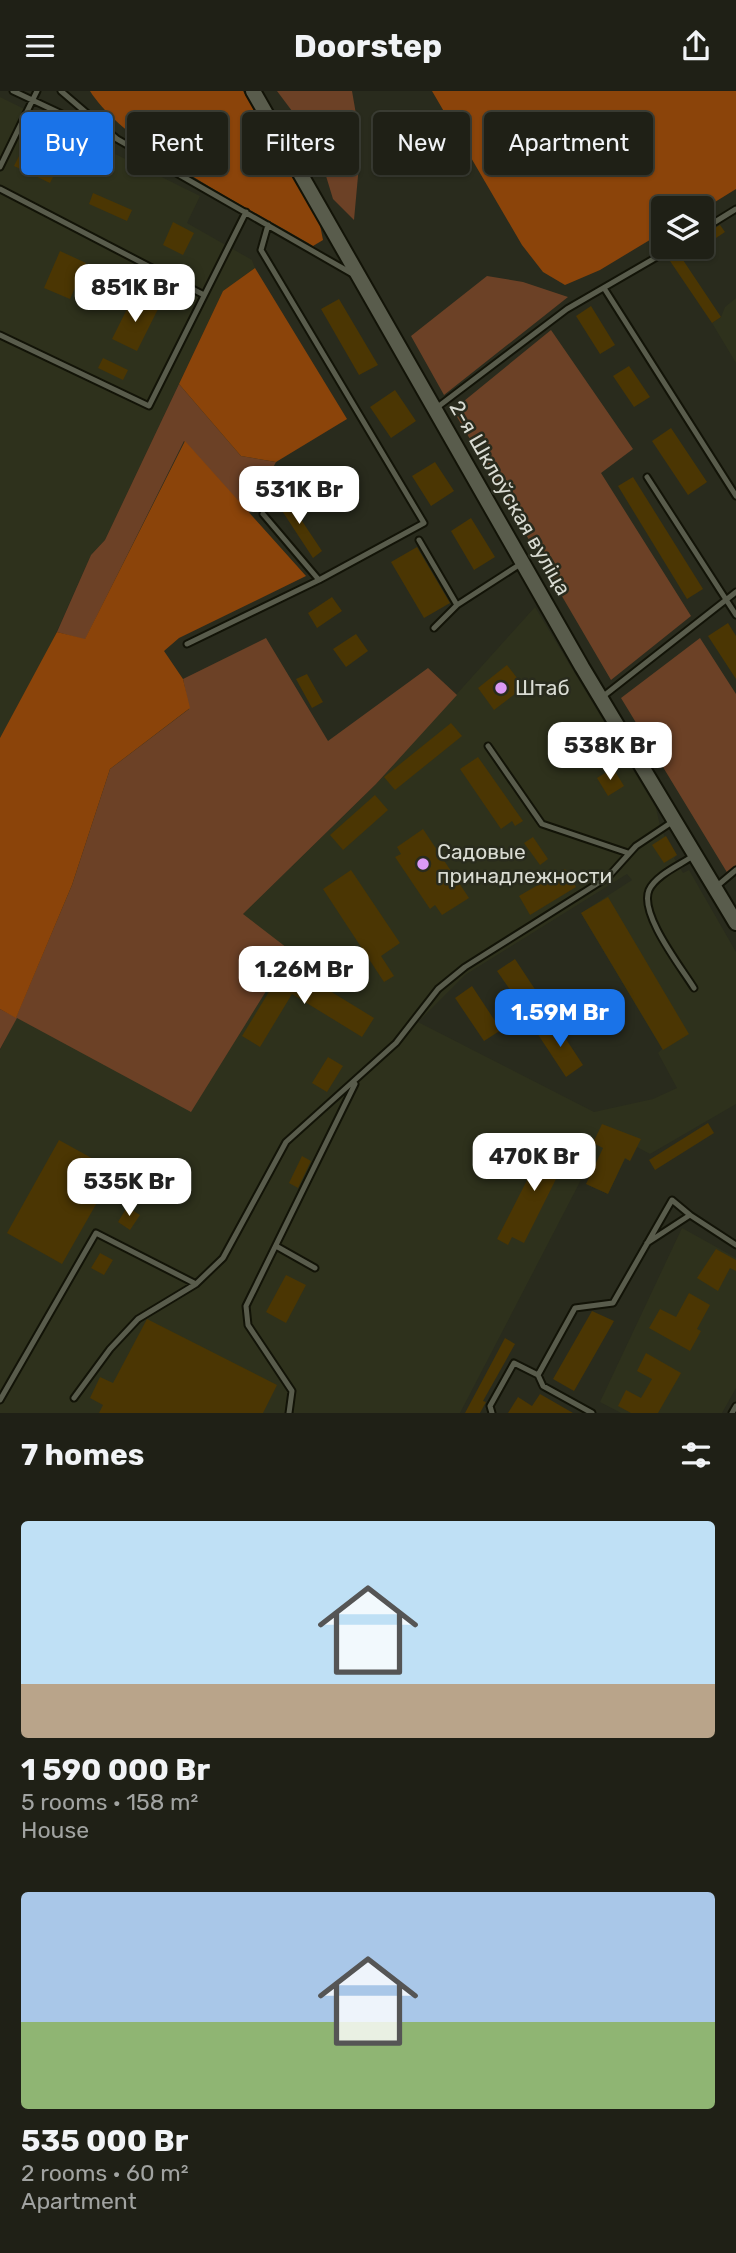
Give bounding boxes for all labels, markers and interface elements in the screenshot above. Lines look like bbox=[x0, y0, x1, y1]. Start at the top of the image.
icon: menu bbox=[21, 27, 59, 65]
text: Doorstep bbox=[294, 27, 442, 65]
icon: share bbox=[677, 27, 715, 65]
chip: Buy bbox=[21, 112, 113, 175]
chip: Rent bbox=[127, 112, 228, 175]
chip: Filters bbox=[242, 112, 359, 175]
chip: New bbox=[373, 112, 470, 175]
chip: Apartment bbox=[484, 112, 653, 175]
map controls bbox=[651, 196, 714, 259]
button: layers bbox=[651, 196, 714, 259]
pin: 851K Br bbox=[70, 265, 200, 324]
text: 851K Br bbox=[91, 273, 179, 301]
street label: 2-я Шклоўская вуліца bbox=[445, 396, 576, 599]
pin: 531K Br bbox=[234, 467, 364, 526]
text: 531K Br bbox=[255, 475, 343, 503]
place label: Штаб bbox=[515, 675, 570, 700]
marker: Штаб bbox=[493, 680, 509, 696]
pin: 538K Br bbox=[545, 723, 675, 782]
text: 538K Br bbox=[564, 731, 656, 759]
place label: Садовые принадлежности bbox=[437, 839, 612, 888]
marker: Садовые принадлежности bbox=[415, 856, 431, 872]
pin: 1.26M Br bbox=[232, 947, 376, 1006]
text: 1.26M Br bbox=[255, 955, 353, 983]
pin: 1.59M Br bbox=[488, 989, 632, 1049]
text: 1.59M Br bbox=[511, 998, 609, 1026]
pin: 470K Br bbox=[469, 1133, 599, 1193]
text: 470K Br bbox=[489, 1142, 579, 1170]
pin: 535K Br bbox=[64, 1159, 194, 1218]
text: 535K Br bbox=[83, 1167, 175, 1195]
icon: filters bbox=[677, 1436, 715, 1474]
text: 7 homes bbox=[21, 1437, 144, 1473]
icon: home bbox=[305, 1567, 431, 1693]
text: 1 590 000 Br bbox=[21, 1752, 210, 1788]
text: 5 rooms · 158 m² bbox=[21, 1788, 198, 1816]
text: House bbox=[21, 1816, 89, 1844]
icon: home bbox=[305, 1938, 431, 2064]
text: 535 000 Br bbox=[21, 2123, 188, 2159]
text: 2 rooms · 60 m² bbox=[21, 2159, 189, 2187]
text: Apartment bbox=[21, 2187, 137, 2215]

